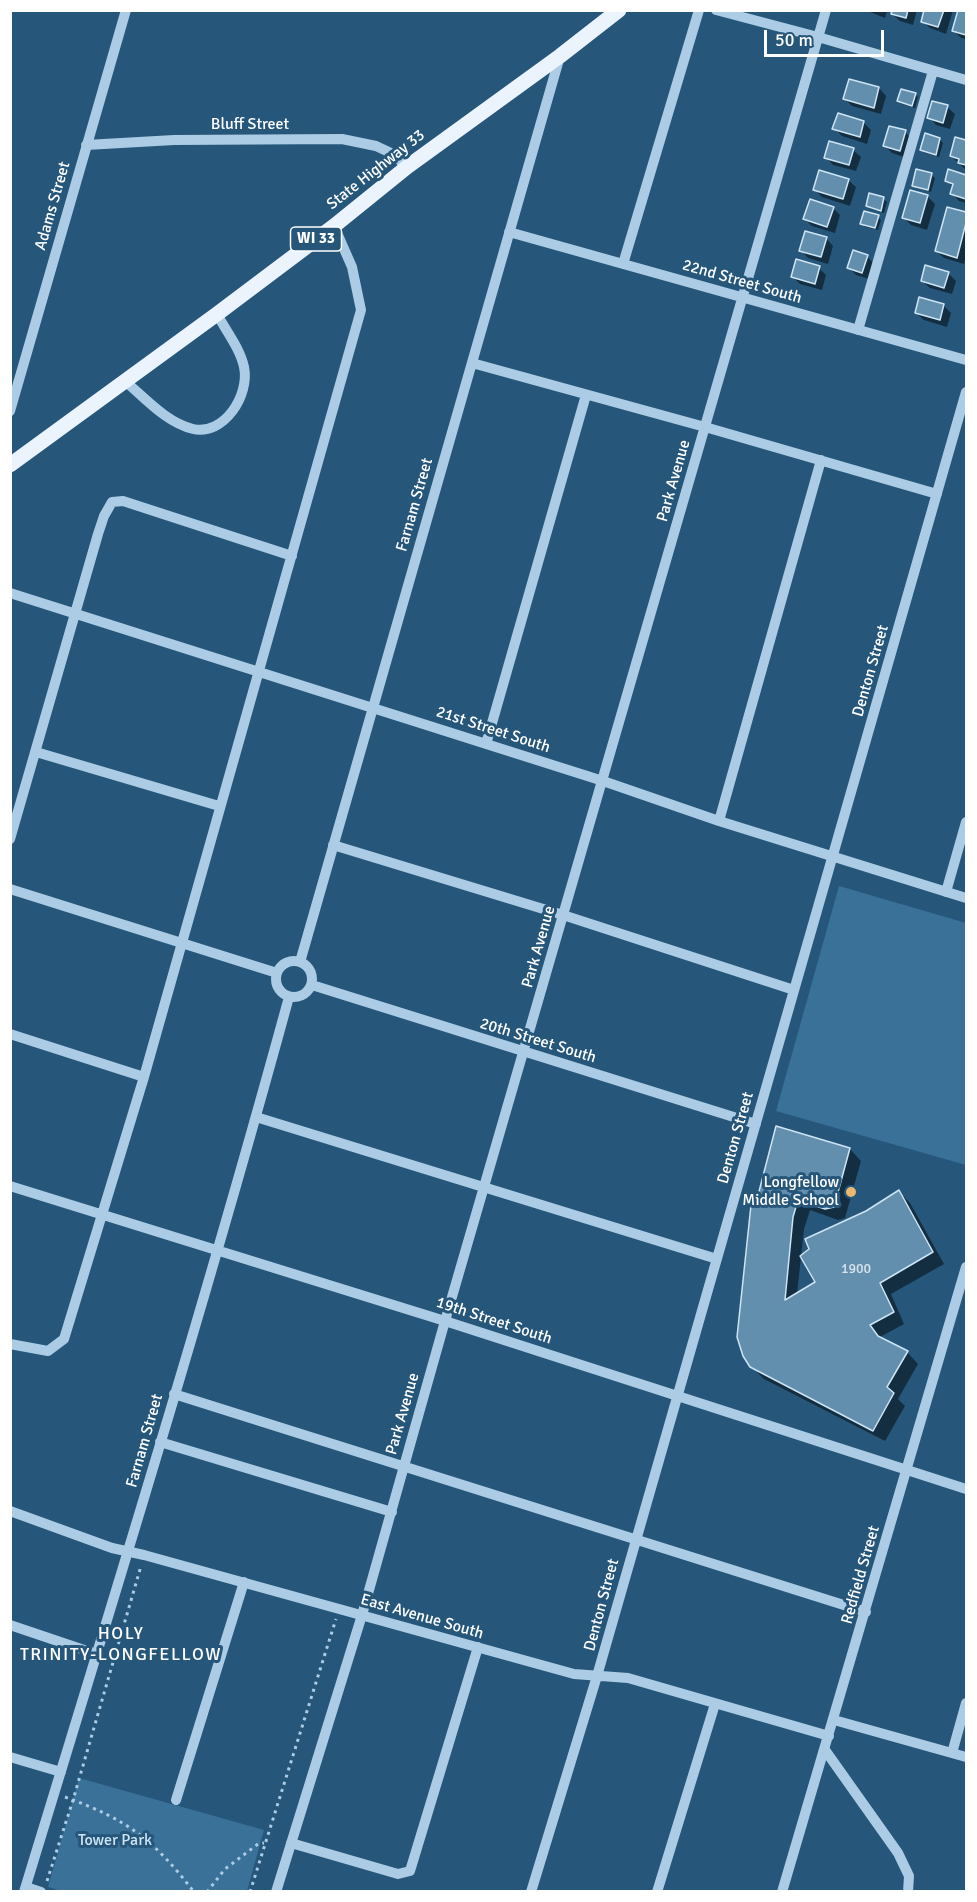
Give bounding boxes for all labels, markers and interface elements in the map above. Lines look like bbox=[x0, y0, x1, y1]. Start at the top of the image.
scale bar bbox=[767, 18, 887, 56]
text: 50 m bbox=[775, 29, 813, 51]
street label: Bluff Street bbox=[211, 115, 289, 135]
street label: State Highway 33 bbox=[323, 126, 429, 214]
street label: Adams Street bbox=[31, 160, 75, 252]
road number: WI 33 bbox=[290, 227, 342, 251]
street label: 22nd Street South bbox=[680, 256, 804, 308]
street label: Park Avenue bbox=[653, 438, 695, 524]
street label: Farnam Street bbox=[392, 456, 438, 554]
street label: Denton Street bbox=[849, 623, 893, 719]
street label: 21st Street South bbox=[434, 703, 552, 757]
street label: Park Avenue bbox=[518, 904, 560, 990]
street label: 20th Street South bbox=[478, 1014, 598, 1068]
street label: Denton Street bbox=[714, 1090, 758, 1186]
place label: Longfellow Middle School bbox=[742, 1173, 839, 1211]
marker: Longfellow Middle School bbox=[844, 1185, 858, 1199]
house number: 1900 bbox=[841, 1261, 871, 1277]
street label: 19th Street South bbox=[434, 1293, 554, 1349]
street label: Park Avenue bbox=[382, 1371, 424, 1457]
street label: Farnam Street bbox=[122, 1392, 168, 1490]
street label: Redfield Street bbox=[838, 1524, 884, 1626]
street label: Denton Street bbox=[580, 1557, 624, 1653]
street label: East Avenue South bbox=[358, 1590, 486, 1644]
district label: HOLY TRINITY-LONGFELLOW bbox=[20, 1623, 222, 1666]
park label: Tower Park bbox=[78, 1831, 152, 1851]

